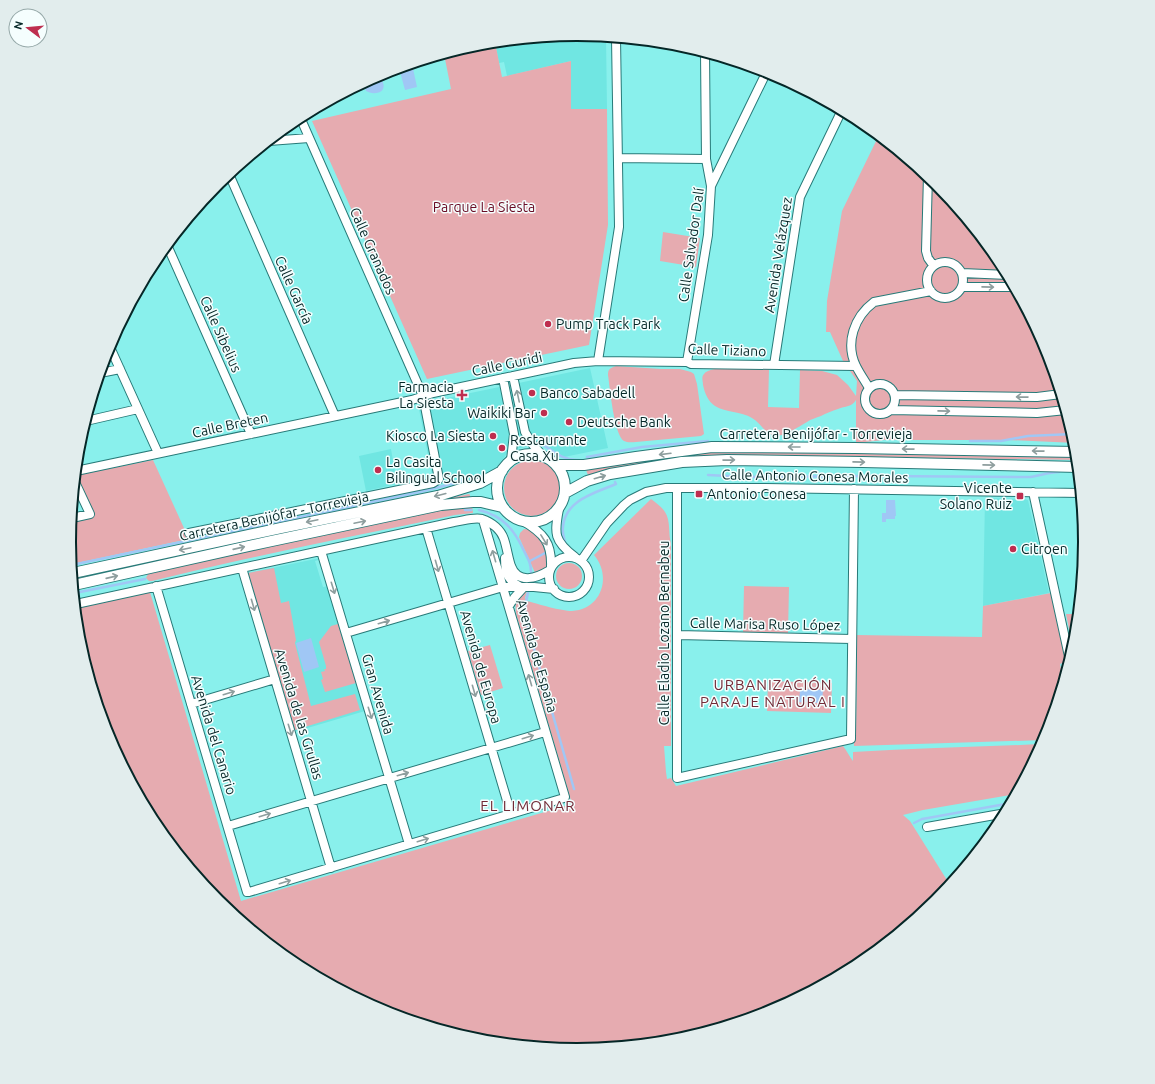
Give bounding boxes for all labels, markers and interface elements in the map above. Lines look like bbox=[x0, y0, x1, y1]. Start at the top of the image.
north arrow bbox=[8, 8, 48, 48]
text: N bbox=[11, 20, 25, 31]
street label: Calle Salvador Dalí bbox=[675, 186, 707, 303]
street label: Avenida Velázquez bbox=[761, 196, 795, 314]
park label: Parque La Siesta bbox=[433, 199, 535, 215]
street label: Calle Granados bbox=[347, 205, 399, 297]
street label: Calle García bbox=[272, 253, 316, 327]
one-way arrow bbox=[981, 283, 994, 291]
street label: Calle Sibelius bbox=[197, 293, 245, 375]
place label: Pump Track Park bbox=[556, 316, 660, 332]
marker: Pump Track Park bbox=[543, 319, 553, 329]
street label: Calle Tiziano bbox=[687, 341, 767, 359]
street label: Calle Guridi bbox=[470, 349, 544, 379]
place label: Farmacia La Siesta bbox=[398, 379, 454, 411]
place label: Banco Sabadell bbox=[540, 385, 635, 401]
marker: Banco Sabadell bbox=[527, 388, 537, 398]
marker: Farmacia La Siesta bbox=[457, 390, 467, 400]
one-way arrow bbox=[513, 390, 521, 403]
one-way arrow bbox=[1016, 393, 1029, 401]
place label: Waikiki Bar bbox=[467, 405, 537, 421]
one-way arrow bbox=[937, 407, 950, 415]
marker: Waikiki Bar bbox=[539, 408, 549, 418]
street label: Calle Breten bbox=[191, 409, 269, 441]
place label: Deutsche Bank bbox=[577, 414, 671, 430]
marker: Deutsche Bank bbox=[564, 417, 574, 427]
street label: Carretera Benijófar - Torrevieja bbox=[719, 426, 913, 442]
place label: Kiosco La Siesta bbox=[386, 428, 485, 444]
marker: Kiosco La Siesta bbox=[488, 431, 498, 441]
place label: Restaurante Casa Xu bbox=[510, 432, 587, 464]
marker: Restaurante Casa Xu bbox=[497, 443, 507, 453]
one-way arrow bbox=[788, 443, 801, 451]
one-way arrow bbox=[902, 445, 915, 452]
one-way arrow bbox=[1032, 447, 1045, 455]
one-way arrow bbox=[659, 450, 672, 457]
place label: La Casita Bilingual School bbox=[386, 454, 486, 486]
one-way arrow bbox=[722, 456, 735, 464]
one-way arrow bbox=[852, 458, 865, 465]
one-way arrow bbox=[982, 461, 995, 469]
marker: La Casita Bilingual School bbox=[373, 465, 383, 475]
street label: Calle Antonio Conesa Morales bbox=[721, 466, 909, 486]
one-way arrow bbox=[594, 473, 607, 480]
place label: Vicente Solano Ruiz bbox=[940, 480, 1012, 512]
place label: Antonio Conesa bbox=[707, 486, 806, 502]
street label: Carretera Benijófar - Torrevieja bbox=[178, 488, 370, 544]
marker: Antonio Conesa bbox=[694, 489, 704, 499]
marker: Vicente Solano Ruiz bbox=[1015, 491, 1025, 501]
one-way arrow bbox=[434, 492, 447, 499]
one-way arrow bbox=[353, 517, 366, 525]
one-way arrow bbox=[306, 518, 319, 526]
one-way arrow bbox=[541, 534, 549, 546]
street label: Calle Eladio Lozano Bernabeu bbox=[656, 540, 672, 726]
place label: Citroen bbox=[1021, 541, 1068, 557]
one-way arrow bbox=[232, 544, 245, 551]
marker: Citroen bbox=[1008, 544, 1018, 554]
one-way arrow bbox=[179, 545, 192, 553]
one-way arrow bbox=[490, 549, 497, 562]
one-way arrow bbox=[434, 559, 441, 572]
one-way arrow bbox=[105, 572, 118, 580]
one-way arrow bbox=[330, 582, 337, 595]
street label: Avenida de España bbox=[513, 598, 561, 714]
one-way arrow bbox=[250, 599, 257, 612]
street label: Avenida de Europa bbox=[457, 608, 505, 726]
street label: Calle Marisa Ruso López bbox=[690, 615, 840, 633]
one-way arrow bbox=[377, 618, 390, 625]
street label: Avenida de las Grullas bbox=[271, 647, 327, 781]
street label: Gran Avenida bbox=[359, 652, 397, 736]
street label: Avenida del Canario bbox=[188, 673, 240, 797]
one-way arrow bbox=[526, 674, 533, 687]
district label: URBANIZACIÓN PARAJE NATURAL I bbox=[700, 676, 846, 710]
one-way arrow bbox=[471, 684, 478, 697]
one-way arrow bbox=[222, 689, 235, 696]
one-way arrow bbox=[367, 706, 374, 719]
one-way arrow bbox=[287, 723, 294, 736]
one-way arrow bbox=[521, 733, 534, 740]
one-way arrow bbox=[397, 770, 410, 777]
district label: EL LIMONAR bbox=[480, 797, 576, 814]
one-way arrow bbox=[259, 811, 272, 818]
one-way arrow bbox=[416, 836, 429, 843]
one-way arrow bbox=[278, 878, 291, 885]

